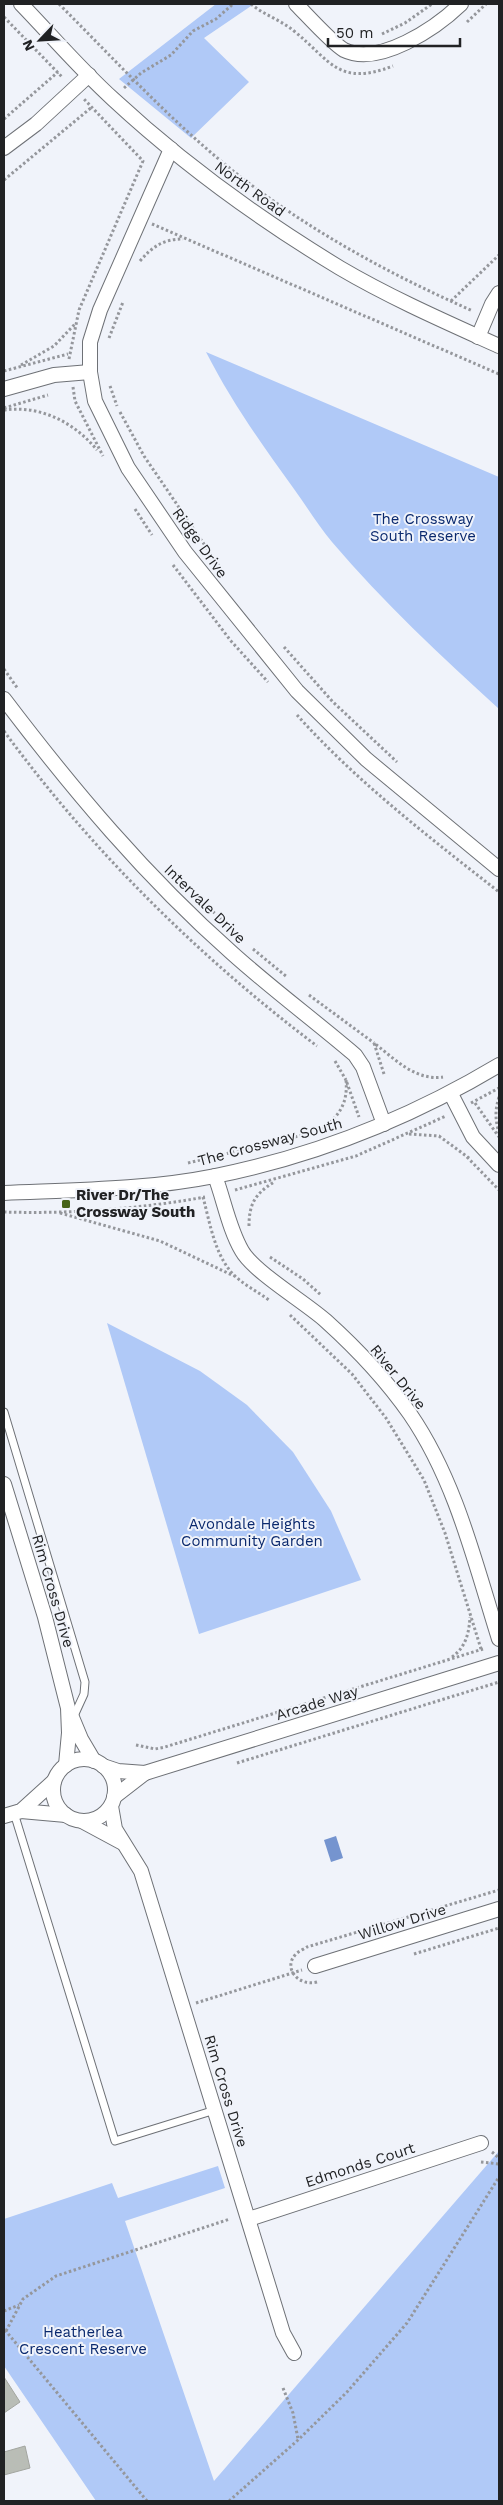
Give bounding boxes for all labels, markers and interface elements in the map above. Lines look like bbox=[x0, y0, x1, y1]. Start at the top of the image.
north arrow bbox=[15, 15, 65, 65]
scale bar bbox=[328, 15, 460, 47]
text: 50 m bbox=[336, 24, 373, 42]
text: N bbox=[19, 37, 38, 54]
street label: North Road bbox=[211, 157, 289, 221]
street label: Ridge Drive bbox=[169, 504, 231, 582]
park label: The Crossway South Reserve bbox=[370, 510, 476, 545]
street label: Intervale Drive bbox=[160, 861, 250, 947]
street label: The Crossway South bbox=[196, 1114, 344, 1170]
place label: River Dr/The Crossway South bbox=[76, 1186, 195, 1221]
marker: River Dr/The Crossway South bbox=[60, 1198, 72, 1210]
street label: River Drive bbox=[366, 1341, 430, 1413]
park label: Avondale Heights Community Garden bbox=[181, 1515, 323, 1550]
street label: Rim Cross Drive bbox=[28, 1532, 78, 1650]
street label: Arcade Way bbox=[274, 1682, 361, 1724]
street label: Willow Drive bbox=[356, 1900, 448, 1944]
street label: Rim Cross Drive bbox=[200, 2033, 252, 2149]
street label: Edmonds Court bbox=[303, 2139, 418, 2191]
park label: Heatherlea Crescent Reserve bbox=[19, 2323, 147, 2358]

